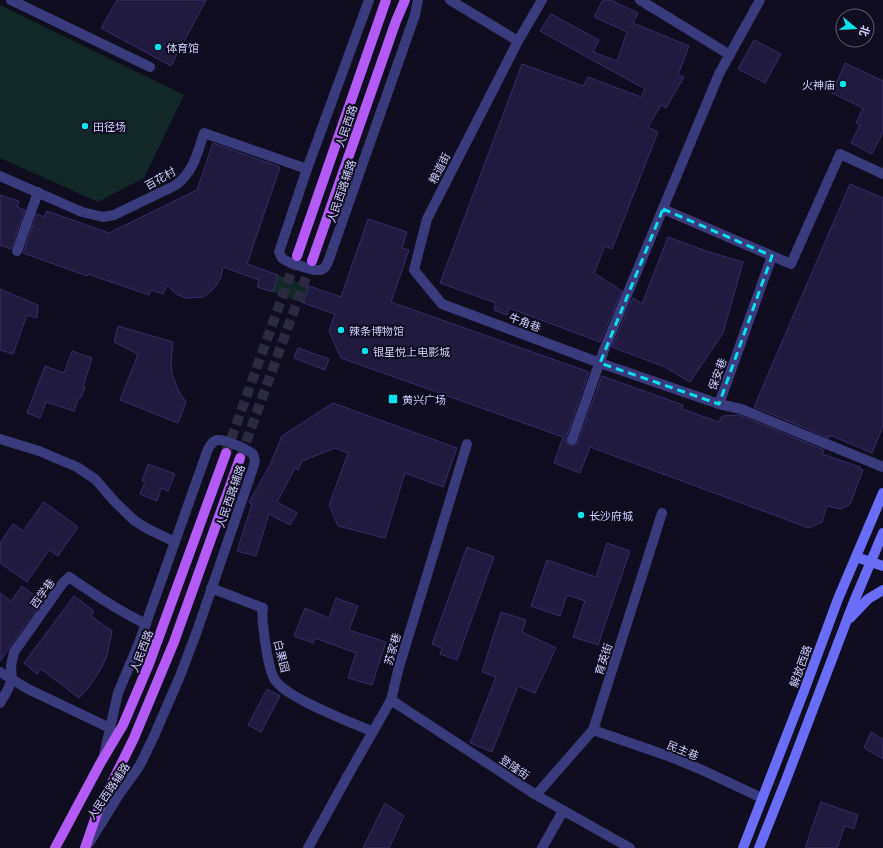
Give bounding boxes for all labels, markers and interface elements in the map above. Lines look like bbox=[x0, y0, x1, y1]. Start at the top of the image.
north arrow bbox=[835, 8, 875, 48]
text: 北 bbox=[857, 24, 873, 38]
place label: 体育馆 bbox=[166, 41, 199, 54]
marker: 体育馆 bbox=[153, 42, 163, 52]
place label: 火神庙 bbox=[802, 78, 835, 91]
marker: 火神庙 bbox=[838, 79, 848, 89]
street label: 人民西路 bbox=[333, 103, 359, 149]
place label: 田径场 bbox=[93, 120, 126, 133]
marker: 田径场 bbox=[80, 121, 90, 131]
street label: 粮道街 bbox=[426, 150, 452, 186]
street label: 人民西路辅路 bbox=[324, 158, 358, 224]
street label: 百花村 bbox=[142, 164, 178, 192]
street label: 牛角巷 bbox=[507, 310, 543, 334]
place label: 辣条博物馆 bbox=[349, 324, 404, 337]
marker: 辣条博物馆 bbox=[336, 325, 346, 335]
place label: 银星悦上电影城 bbox=[373, 345, 450, 358]
marker: 银星悦上电影城 bbox=[360, 346, 370, 356]
street label: 保安巷 bbox=[705, 356, 729, 392]
marker: 黄兴广场 bbox=[387, 393, 399, 405]
place label: 黄兴广场 bbox=[402, 393, 446, 406]
street label: 人民西路辅路 bbox=[213, 463, 247, 529]
place label: 长沙府城 bbox=[589, 509, 633, 522]
marker: 长沙府城 bbox=[576, 510, 586, 520]
street label: 西学巷 bbox=[27, 576, 57, 610]
street label: 人民西路 bbox=[127, 628, 155, 674]
street label: 苏家巷 bbox=[381, 631, 403, 667]
street label: 白果园 bbox=[272, 638, 292, 674]
street label: 育英街 bbox=[592, 641, 614, 677]
street label: 解放西路 bbox=[786, 643, 814, 689]
street label: 民主巷 bbox=[665, 738, 701, 762]
street label: 登隆街 bbox=[498, 752, 532, 782]
street label: 人民西路辅路 bbox=[84, 760, 132, 822]

